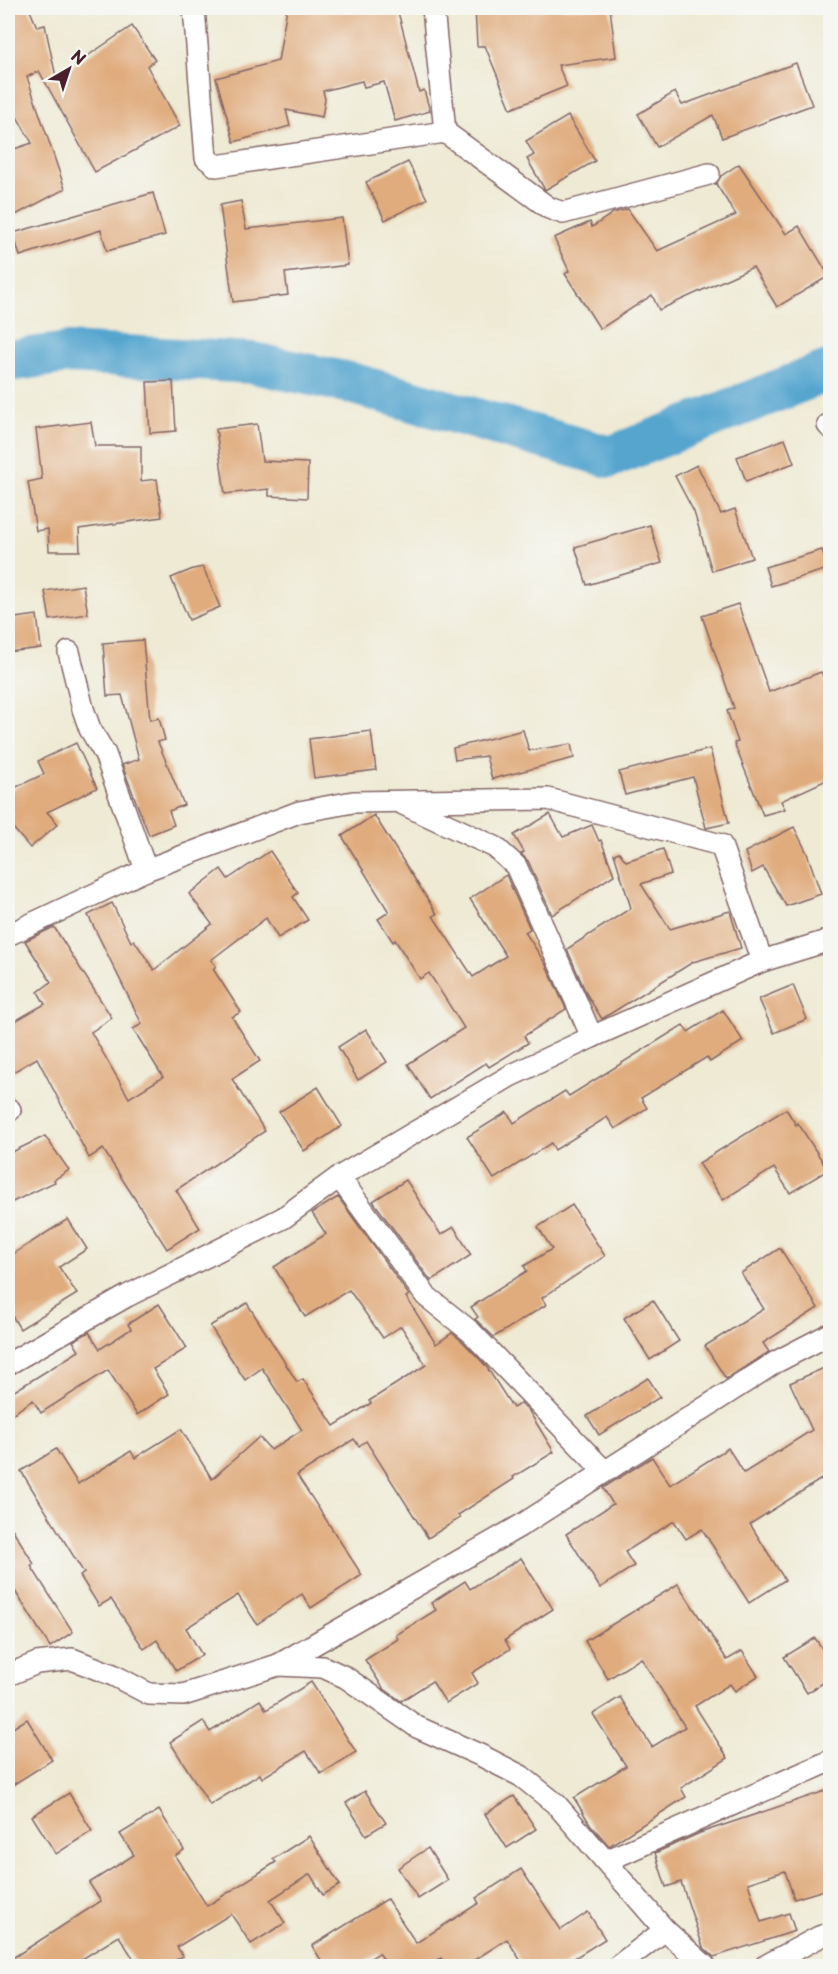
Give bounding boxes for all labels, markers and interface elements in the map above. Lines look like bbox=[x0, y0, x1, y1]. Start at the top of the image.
north arrow bbox=[39, 39, 99, 99]
text: N bbox=[67, 43, 92, 70]

